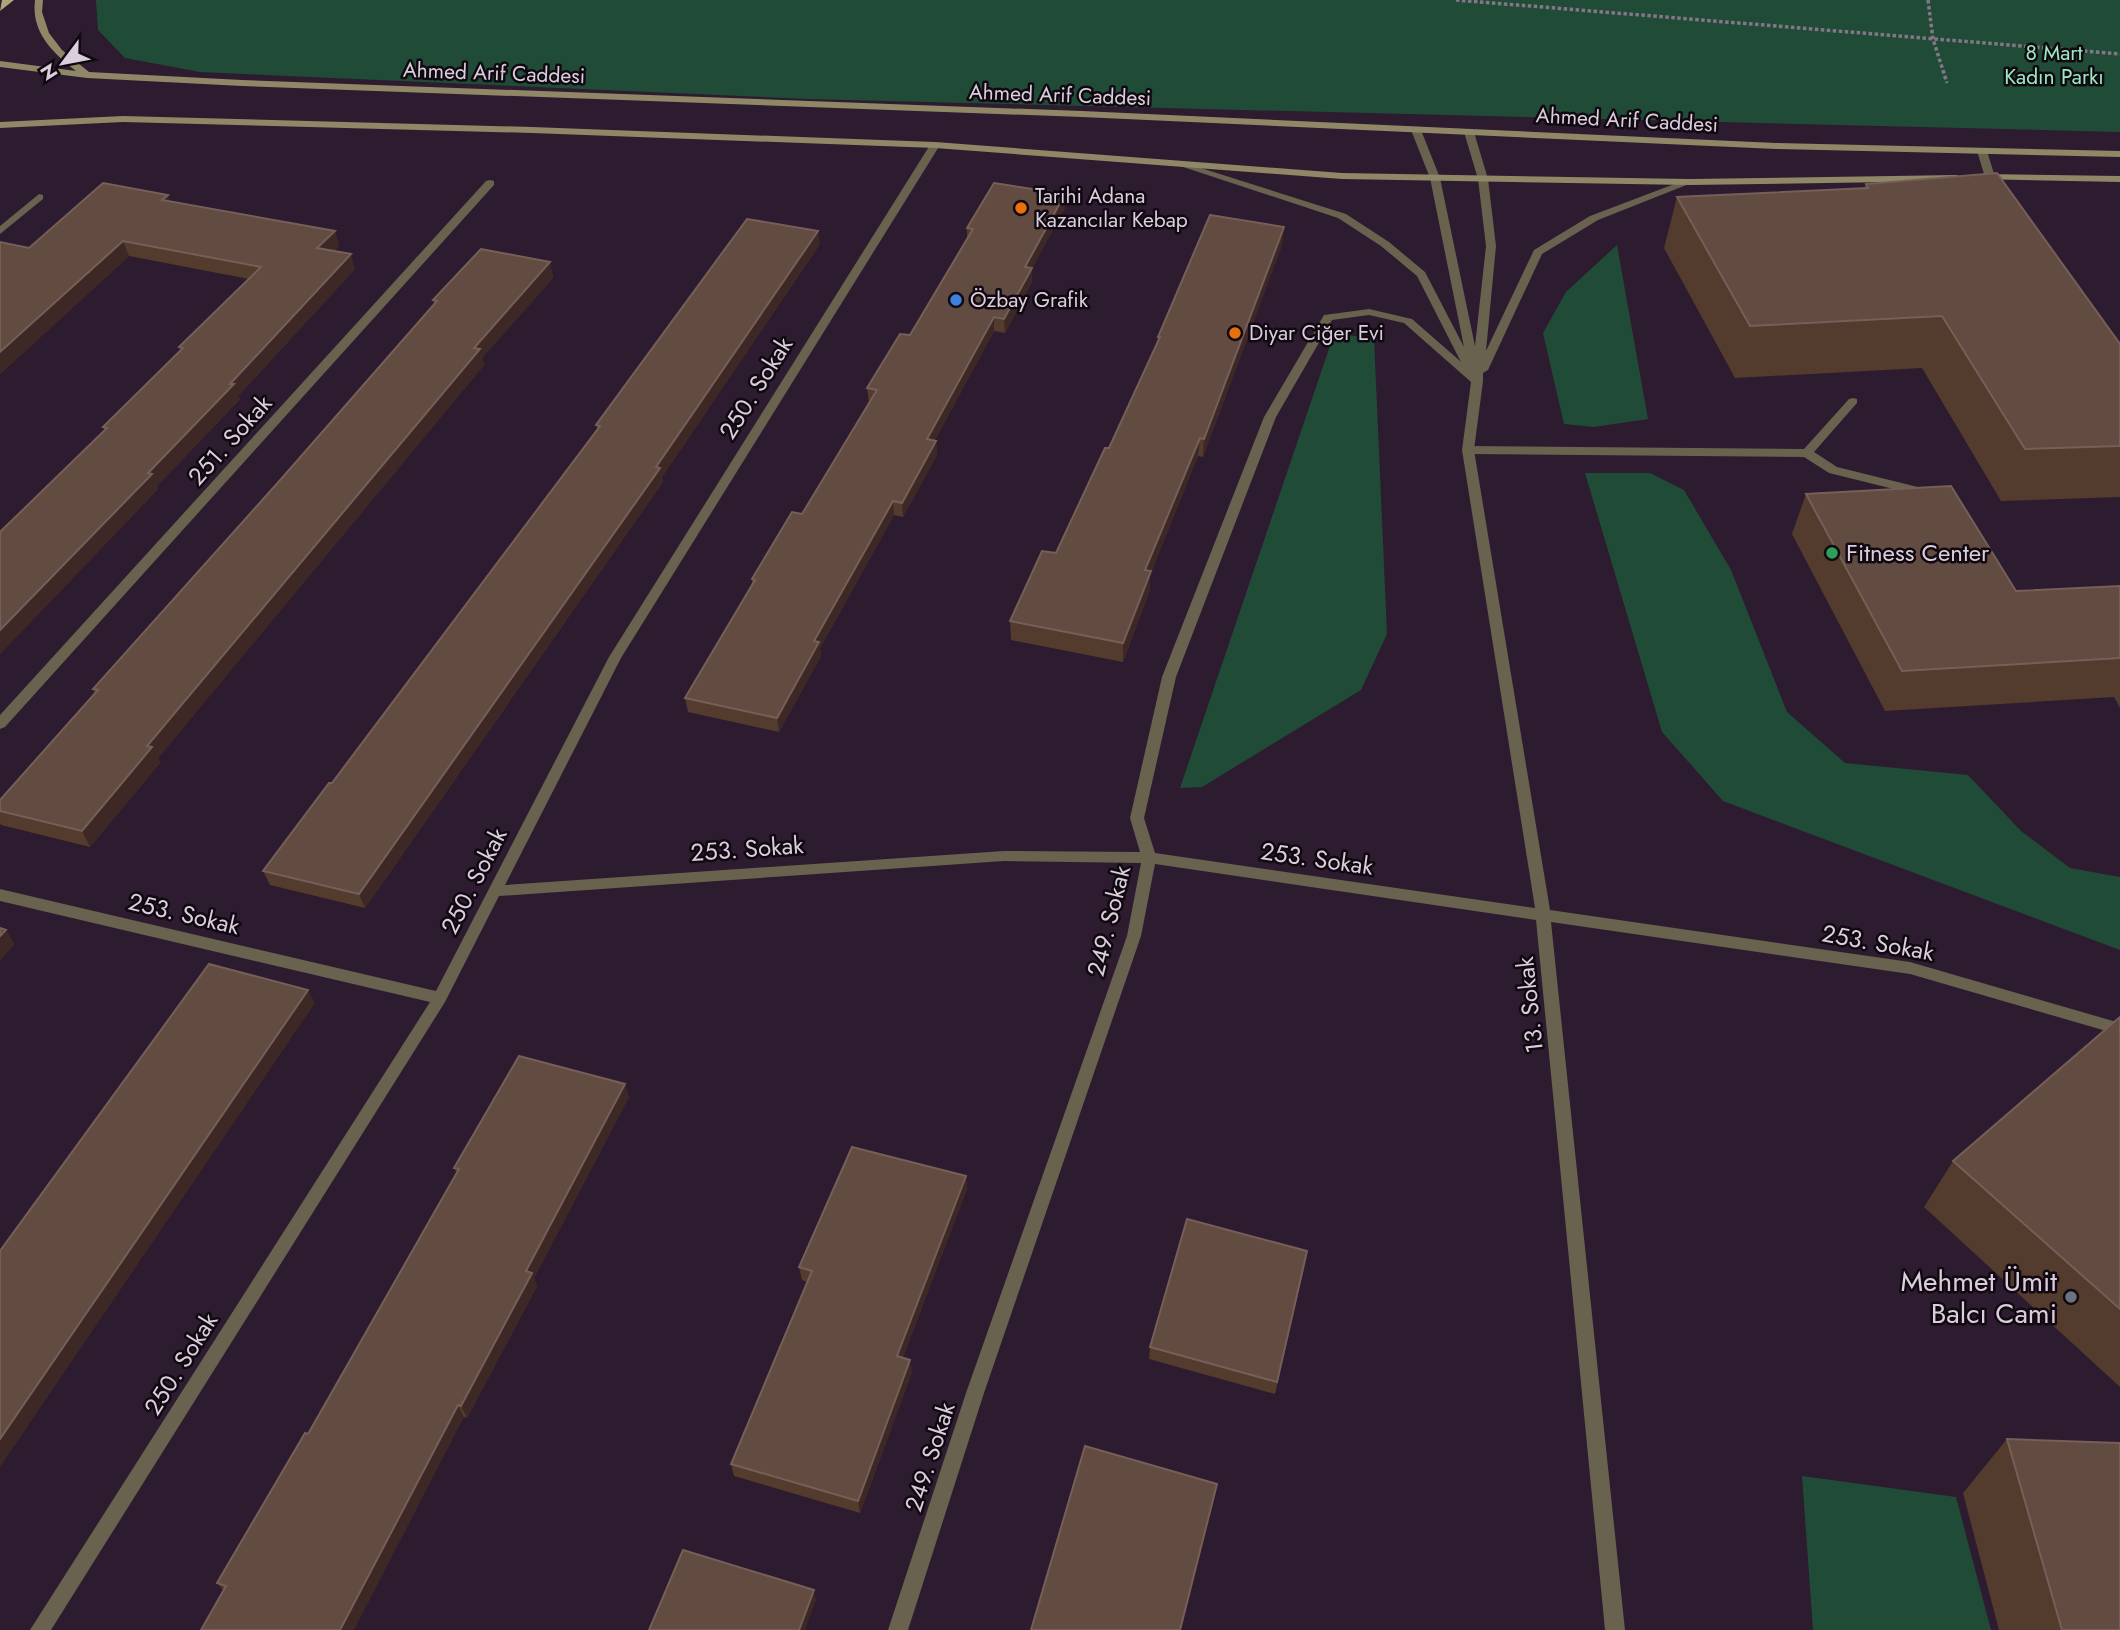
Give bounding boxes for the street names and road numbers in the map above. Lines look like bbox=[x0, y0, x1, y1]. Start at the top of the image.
street label: Ahmed Arif Caddesi bbox=[402, 55, 586, 91]
street label: Ahmed Arif Caddesi bbox=[968, 77, 1152, 113]
street label: Ahmed Arif Caddesi bbox=[1535, 100, 1719, 140]
street label: 250. Sokak bbox=[710, 329, 801, 446]
street label: 251. Sokak bbox=[179, 386, 280, 493]
street label: 250. Sokak bbox=[432, 821, 515, 940]
street label: 253. Sokak bbox=[689, 827, 805, 870]
street label: 253. Sokak bbox=[1259, 833, 1376, 884]
street label: 249. Sokak bbox=[1078, 861, 1139, 980]
street label: 253. Sokak bbox=[125, 884, 244, 943]
street label: 253. Sokak bbox=[1819, 915, 1937, 970]
street label: 13. Sokak bbox=[1507, 955, 1552, 1055]
street label: 250. Sokak bbox=[135, 1305, 226, 1422]
street label: 249. Sokak bbox=[895, 1397, 964, 1516]

